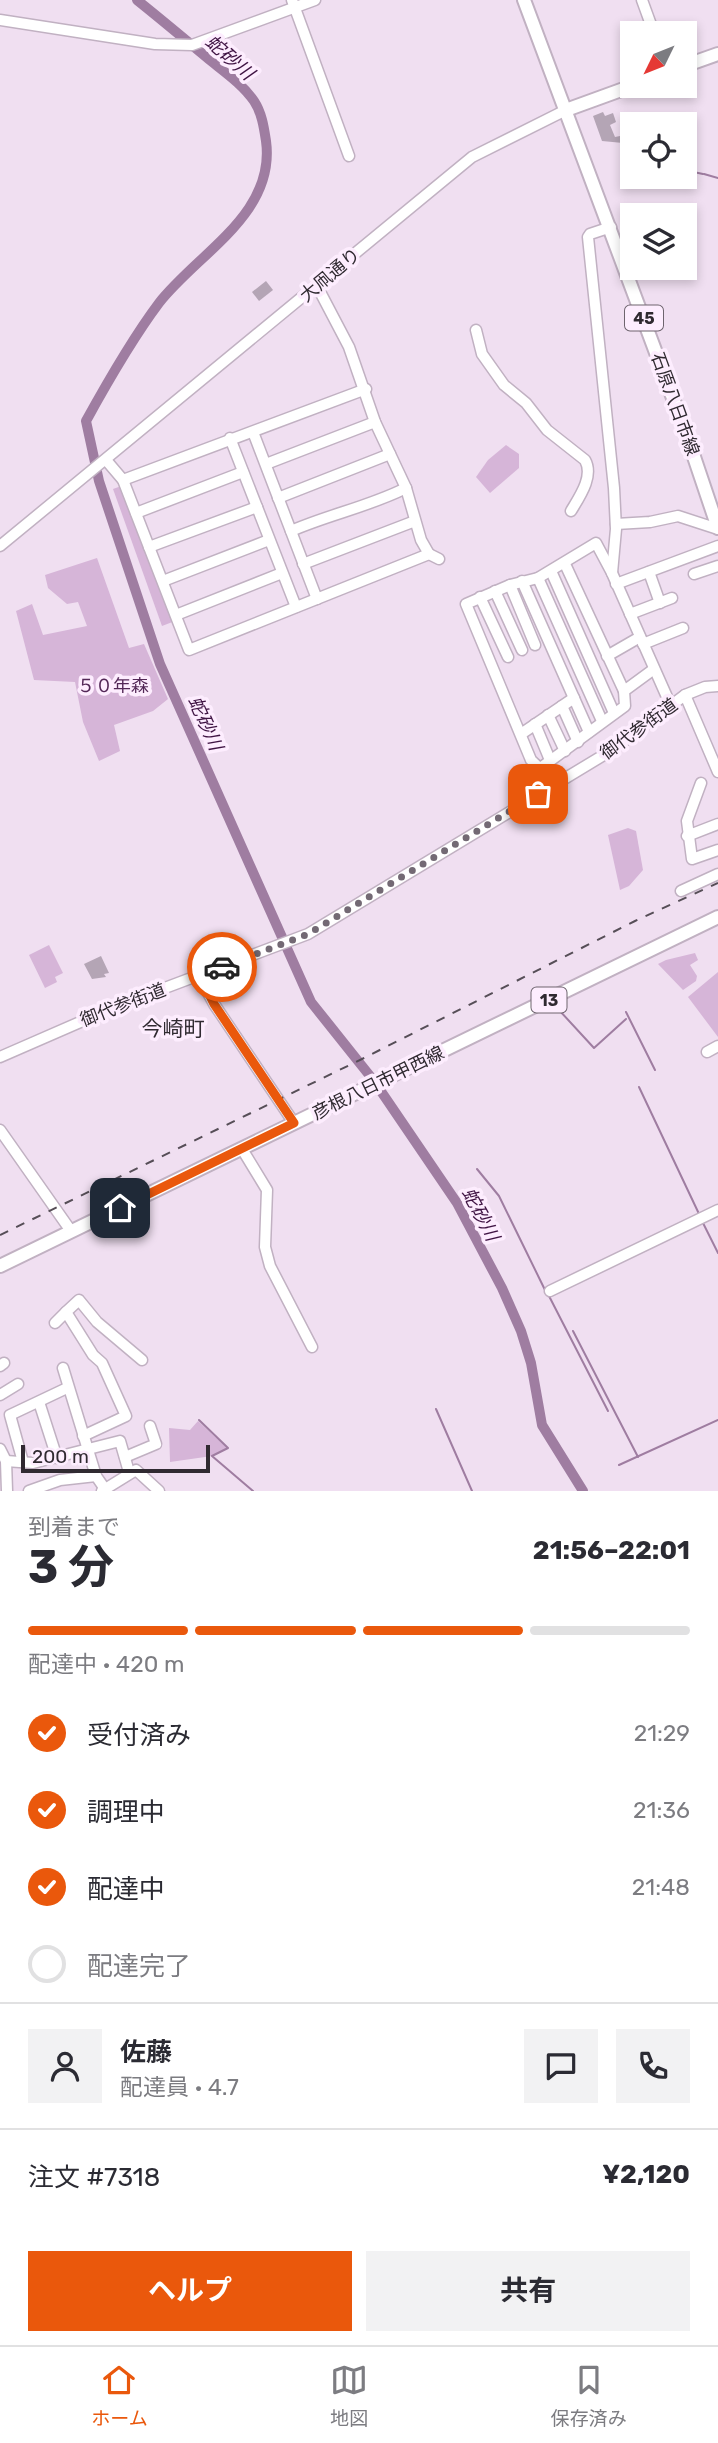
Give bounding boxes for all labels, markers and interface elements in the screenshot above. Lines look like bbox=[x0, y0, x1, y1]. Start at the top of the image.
north arrow bbox=[620, 21, 696, 98]
map controls bbox=[620, 21, 697, 280]
water label: 蛇砂川 bbox=[201, 30, 260, 86]
button: locate bbox=[620, 112, 697, 189]
button: layers bbox=[620, 203, 697, 280]
street label: 大凧通り bbox=[295, 243, 365, 307]
road number: 45 bbox=[625, 306, 663, 330]
street label: 石原八日市線 bbox=[646, 349, 704, 459]
park label: ５０年森 bbox=[77, 675, 149, 697]
water label: 蛇砂川 bbox=[183, 692, 228, 756]
street label: 御代参街道 bbox=[596, 694, 682, 764]
pin bbox=[508, 764, 568, 824]
icon: bag bbox=[519, 775, 557, 813]
courier bbox=[187, 932, 257, 1002]
icon: car bbox=[203, 948, 241, 986]
street label: 御代参街道 bbox=[77, 979, 169, 1031]
road number: 13 bbox=[532, 988, 566, 1012]
district label: 今崎町 bbox=[142, 1016, 205, 1041]
street label: 彦根八日市甲西線 bbox=[308, 1042, 448, 1124]
pin bbox=[90, 1178, 150, 1238]
water label: 蛇砂川 bbox=[457, 1184, 505, 1247]
icon: home bbox=[101, 1189, 139, 1227]
scale bar bbox=[21, 1442, 210, 1474]
text: 200 m bbox=[32, 1445, 89, 1468]
text: 到着まで bbox=[28, 1513, 120, 1541]
text: 21:56–22:01 bbox=[533, 1535, 690, 1566]
text: 3 分 bbox=[28, 1540, 114, 1595]
text: 配達中 · 420 m bbox=[28, 1650, 184, 1678]
icon: check bbox=[28, 1714, 66, 1752]
text: 21:29 bbox=[634, 1719, 690, 1747]
text: 受付済み bbox=[87, 1720, 191, 1751]
icon: check bbox=[28, 1791, 66, 1829]
text: 21:36 bbox=[633, 1796, 690, 1824]
text: 調理中 bbox=[87, 1797, 165, 1828]
icon: check bbox=[28, 1868, 66, 1906]
text: 21:48 bbox=[632, 1873, 690, 1901]
text: 配達中 bbox=[87, 1874, 165, 1905]
text: 配達完了 bbox=[87, 1951, 191, 1982]
button: person bbox=[28, 2029, 102, 2103]
button: chat bbox=[524, 2029, 598, 2103]
button: phone bbox=[616, 2029, 690, 2103]
text: 佐藤 bbox=[120, 2037, 172, 2068]
text: 配達員 · 4.7 bbox=[120, 2073, 239, 2101]
text: ¥2,120 bbox=[602, 2159, 690, 2190]
text: 注文 #7318 bbox=[28, 2162, 160, 2193]
button: ヘルプ bbox=[28, 2251, 352, 2331]
button: 共有 bbox=[366, 2251, 690, 2331]
tab: ホーム bbox=[91, 2361, 148, 2430]
tab: 地図 bbox=[330, 2361, 368, 2430]
tab: 保存済み bbox=[551, 2361, 627, 2430]

